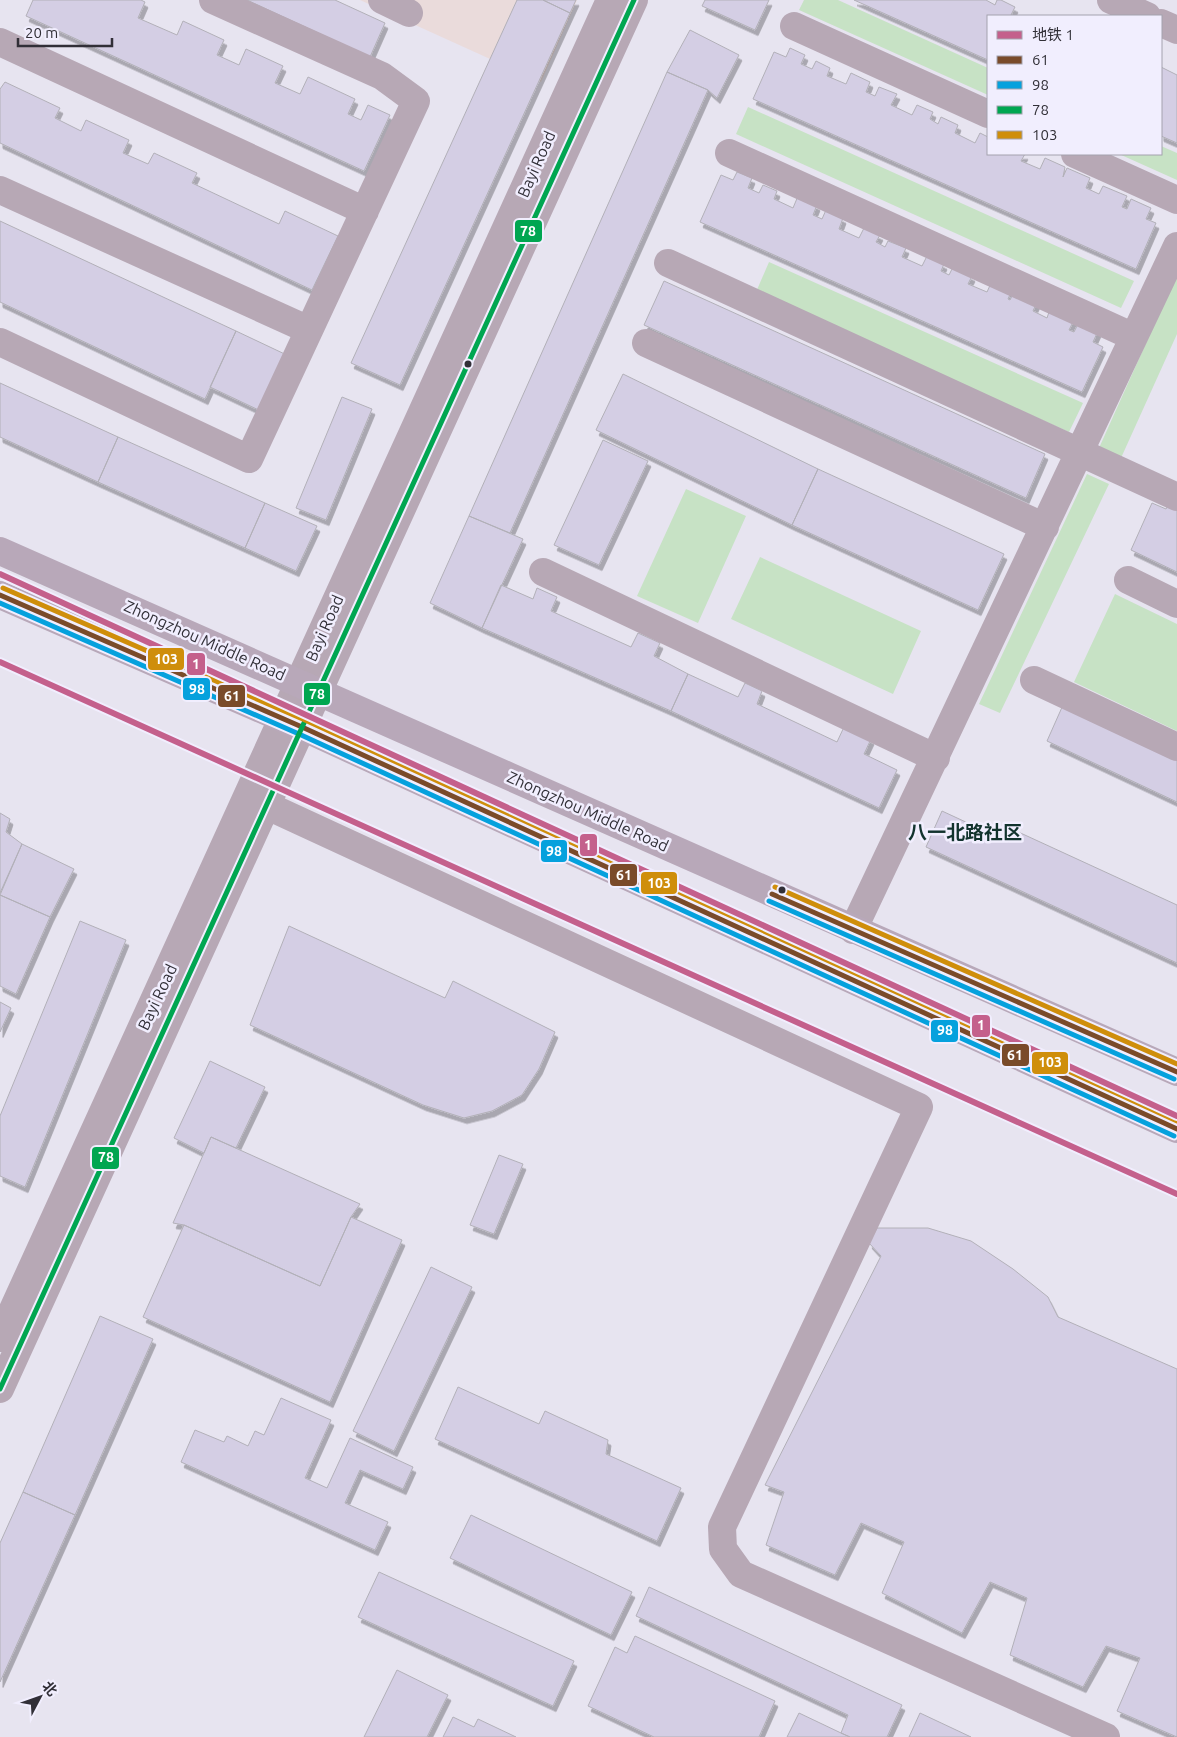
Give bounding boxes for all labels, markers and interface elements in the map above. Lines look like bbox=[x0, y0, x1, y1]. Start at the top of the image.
scale bar bbox=[18, 15, 111, 47]
legend bbox=[987, 15, 1162, 155]
text: 20 m bbox=[25, 24, 58, 41]
text: 地铁 1 bbox=[1032, 26, 1074, 43]
text: 61 bbox=[1032, 51, 1049, 68]
text: 98 bbox=[1032, 76, 1049, 93]
text: 78 bbox=[1032, 101, 1049, 118]
text: 103 bbox=[1032, 126, 1057, 143]
street label: Bayi Road bbox=[513, 128, 559, 200]
line badge: 78 bbox=[514, 219, 543, 243]
text: 78 bbox=[520, 223, 536, 239]
unlabelled marker bbox=[463, 359, 473, 369]
street label: Bayi Road bbox=[301, 592, 347, 664]
street label: Zhongzhou Middle Road bbox=[122, 596, 288, 684]
line badge: 103 bbox=[147, 647, 185, 671]
text: 103 bbox=[154, 651, 178, 667]
line badge: 1 bbox=[186, 652, 206, 676]
text: 1 bbox=[192, 656, 200, 672]
line badge: 98 bbox=[182, 677, 211, 701]
text: 98 bbox=[189, 681, 205, 697]
line badge: 78 bbox=[303, 682, 331, 706]
line badge: 61 bbox=[217, 684, 246, 708]
text: 78 bbox=[309, 686, 325, 702]
text: 61 bbox=[224, 688, 240, 704]
street label: Zhongzhou Middle Road bbox=[505, 767, 671, 855]
district label: 八一北路社区 bbox=[908, 821, 1022, 843]
line badge: 1 bbox=[579, 833, 598, 857]
text: 1 bbox=[584, 837, 592, 853]
line badge: 98 bbox=[540, 839, 568, 863]
text: 98 bbox=[546, 843, 562, 859]
line badge: 61 bbox=[609, 863, 638, 887]
text: 61 bbox=[616, 867, 632, 883]
line badge: 103 bbox=[640, 871, 678, 895]
text: 103 bbox=[647, 875, 671, 891]
unlabelled marker bbox=[777, 885, 787, 895]
street label: Bayi Road bbox=[134, 961, 180, 1033]
line badge: 1 bbox=[971, 1014, 991, 1038]
text: 1 bbox=[977, 1017, 985, 1033]
line badge: 98 bbox=[930, 1019, 959, 1043]
text: 98 bbox=[937, 1022, 953, 1038]
line badge: 61 bbox=[1001, 1043, 1030, 1067]
text: 61 bbox=[1007, 1047, 1023, 1063]
line badge: 103 bbox=[1031, 1051, 1069, 1075]
text: 103 bbox=[1038, 1054, 1062, 1070]
line badge: 78 bbox=[91, 1146, 120, 1170]
text: 78 bbox=[98, 1149, 114, 1165]
north arrow bbox=[15, 1672, 65, 1722]
text: 北 bbox=[39, 1678, 60, 1699]

